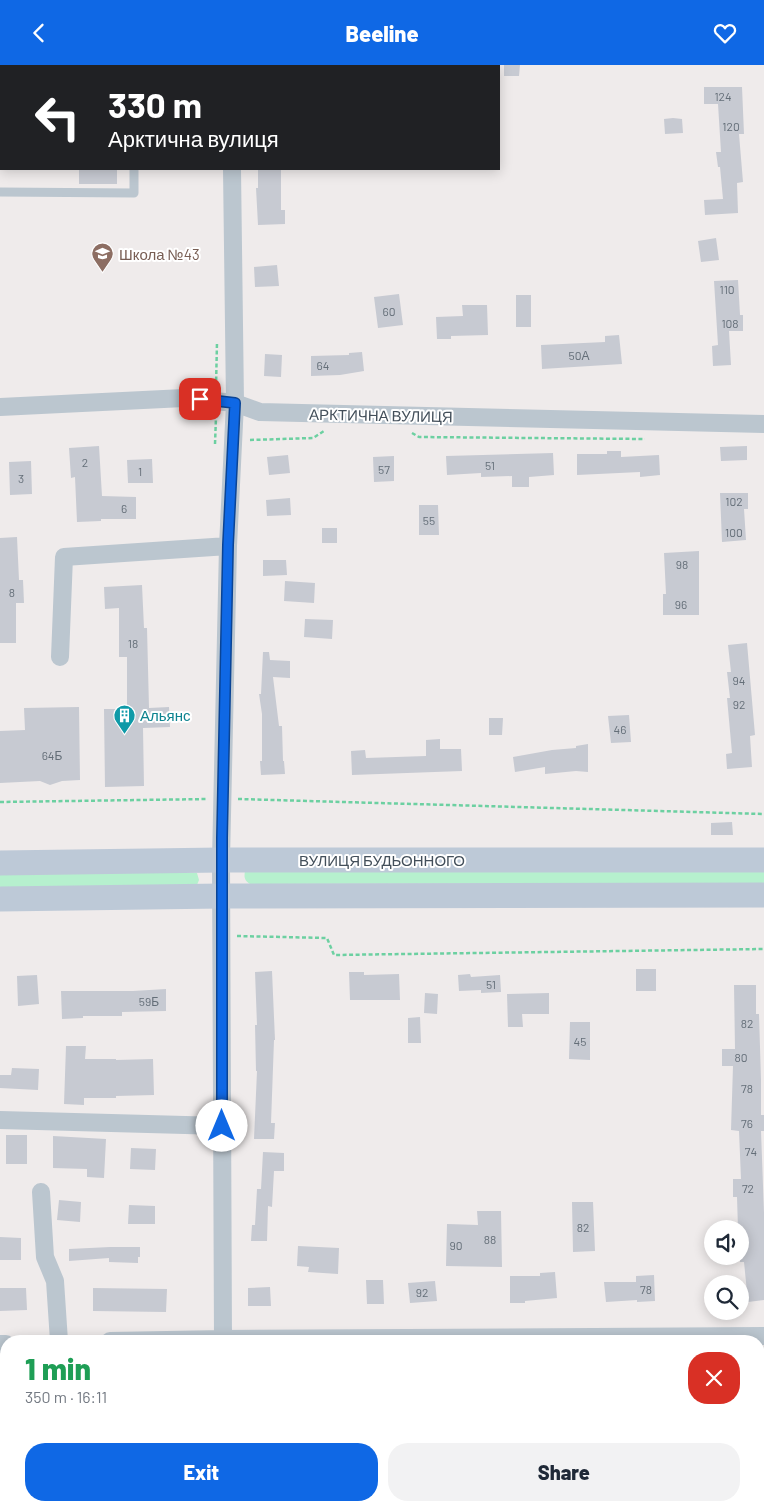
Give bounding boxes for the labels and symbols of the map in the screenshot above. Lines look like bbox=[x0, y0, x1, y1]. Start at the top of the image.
house number: 124 bbox=[714, 89, 732, 103]
house number: 120 bbox=[722, 119, 740, 133]
school or university icon: Школа №43 bbox=[91, 242, 115, 273]
place label: Школа №43 bbox=[119, 245, 200, 263]
house number: 110 bbox=[719, 282, 735, 296]
house number: 60 bbox=[383, 304, 395, 318]
house number: 108 bbox=[721, 316, 739, 330]
house number: 50А bbox=[569, 348, 589, 362]
house number: 64 bbox=[317, 358, 329, 372]
pin bbox=[179, 378, 221, 420]
street label: АРКТИЧНА ВУЛИЦЯ bbox=[309, 405, 453, 425]
house number: 2 bbox=[82, 455, 88, 469]
house number: 51 bbox=[485, 458, 495, 472]
house number: 57 bbox=[378, 462, 390, 476]
house number: 1 bbox=[138, 464, 142, 478]
house number: 3 bbox=[18, 471, 24, 485]
house number: 102 bbox=[725, 494, 743, 508]
house number: 6 bbox=[121, 501, 127, 515]
house number: 55 bbox=[423, 513, 435, 527]
house number: 100 bbox=[725, 525, 743, 539]
house number: 98 bbox=[676, 557, 688, 571]
house number: 8 bbox=[9, 585, 15, 599]
house number: 96 bbox=[675, 597, 687, 611]
house number: 18 bbox=[128, 636, 138, 650]
house number: 94 bbox=[733, 673, 745, 687]
house number: 92 bbox=[733, 697, 745, 711]
building icon: Альянс bbox=[112, 703, 136, 734]
place label: Альянс bbox=[140, 706, 191, 724]
house number: 46 bbox=[614, 722, 626, 736]
house number: 64Б bbox=[42, 748, 62, 762]
street label: ВУЛИЦЯ БУДЬОННОГО bbox=[299, 851, 465, 869]
house number: 51 bbox=[486, 977, 496, 991]
house number: 59Б bbox=[139, 994, 159, 1008]
house number: 82 bbox=[741, 1016, 753, 1030]
house number: 45 bbox=[574, 1034, 586, 1048]
house number: 80 bbox=[734, 1050, 748, 1064]
house number: 78 bbox=[741, 1081, 753, 1095]
position arrow bbox=[195, 1099, 247, 1151]
house number: 76 bbox=[741, 1116, 753, 1130]
house number: 74 bbox=[745, 1144, 757, 1158]
house number: 72 bbox=[742, 1181, 754, 1195]
house number: 82 bbox=[577, 1220, 589, 1234]
house number: 88 bbox=[484, 1232, 496, 1246]
house number: 90 bbox=[449, 1238, 463, 1252]
house number: 78 bbox=[640, 1282, 652, 1296]
house number: 92 bbox=[416, 1285, 428, 1299]

